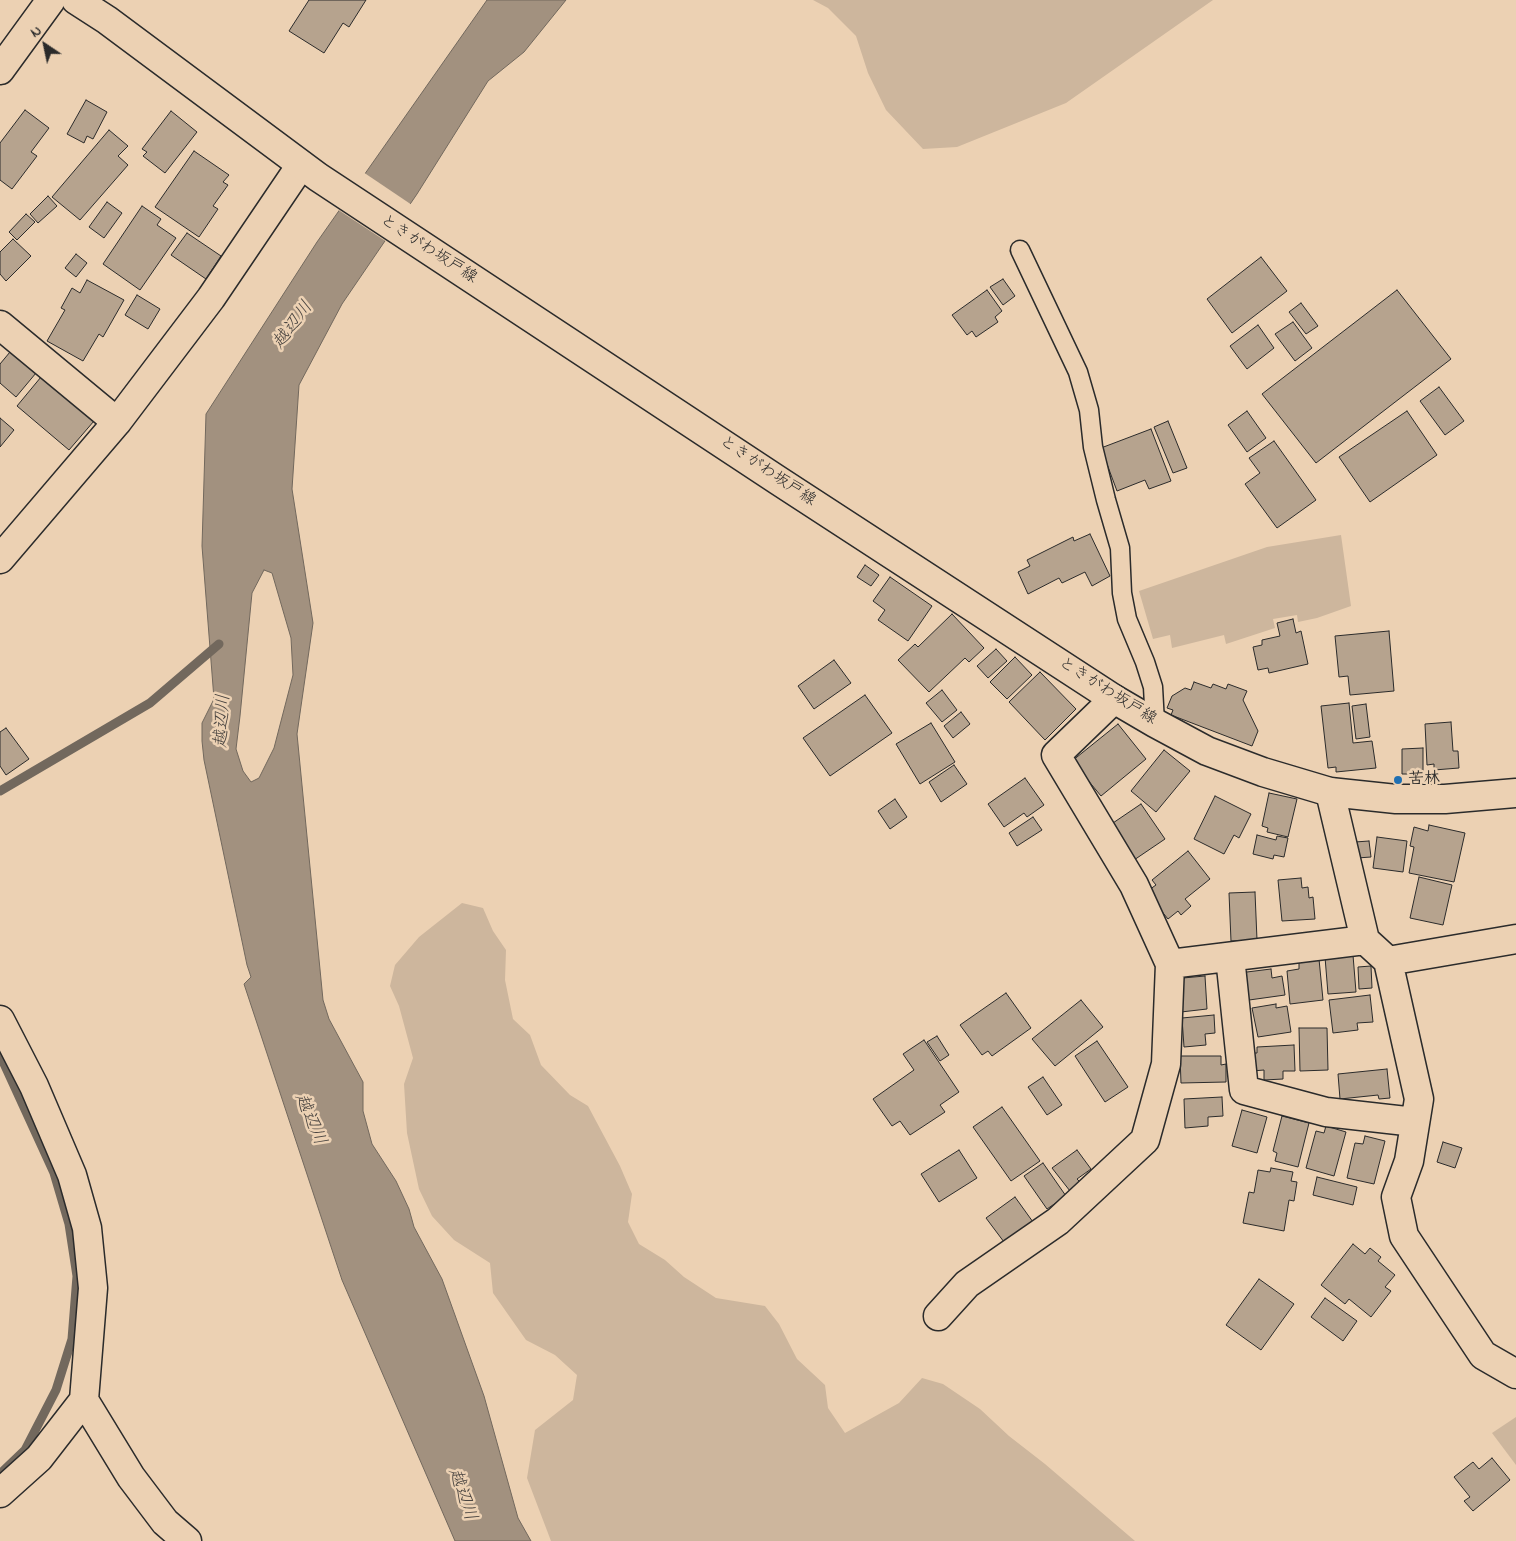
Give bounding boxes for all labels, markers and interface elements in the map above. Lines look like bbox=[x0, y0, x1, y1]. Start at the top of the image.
north arrow bbox=[20, 20, 70, 70]
text: N bbox=[27, 21, 46, 44]
street label: ときがわ坂戸線 bbox=[376, 211, 480, 289]
water label: 越辺川 bbox=[269, 298, 319, 354]
street label: ときがわ坂戸線 bbox=[715, 433, 819, 511]
street label: ときがわ坂戸線 bbox=[1054, 654, 1160, 730]
water label: 越辺川 bbox=[212, 693, 236, 749]
place label: 苦林 bbox=[1408, 770, 1440, 790]
marker: 苦林 bbox=[1392, 774, 1404, 786]
water label: 越辺川 bbox=[289, 1091, 329, 1149]
water label: 越辺川 bbox=[442, 1466, 480, 1524]

